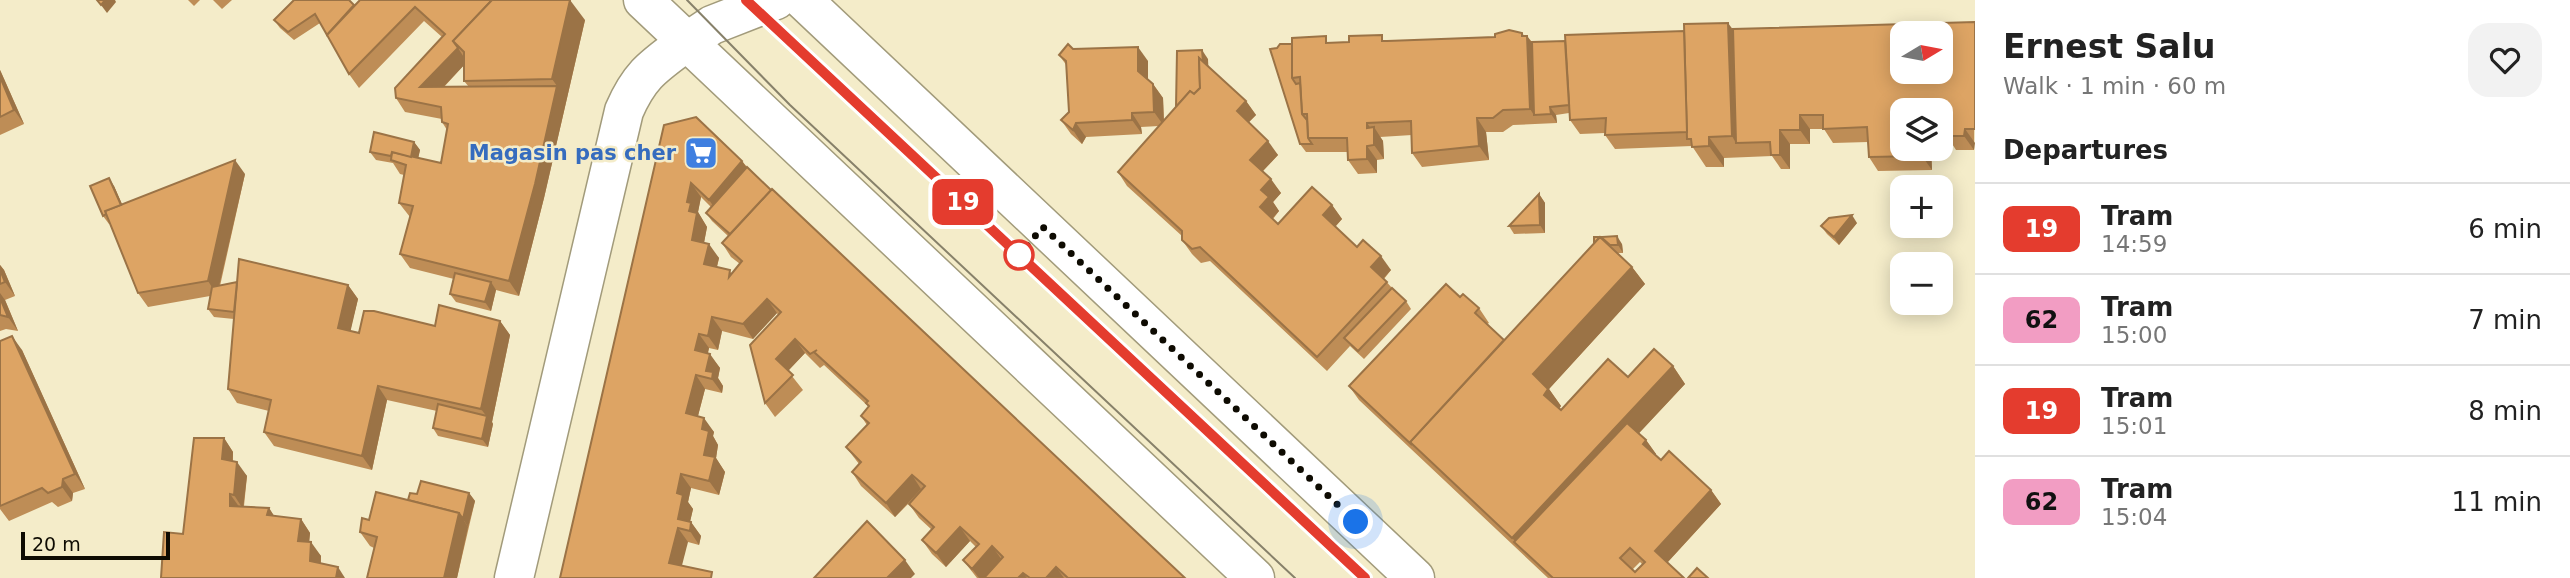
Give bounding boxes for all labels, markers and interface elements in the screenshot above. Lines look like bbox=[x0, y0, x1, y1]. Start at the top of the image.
north arrow bbox=[1890, 21, 1953, 84]
map controls bbox=[1890, 21, 1953, 315]
button: heart bbox=[2468, 23, 2542, 97]
text: Ernest Salu bbox=[2003, 27, 2215, 66]
text: Walk · 1 min · 60 m bbox=[2003, 73, 2226, 99]
button: layers bbox=[1890, 98, 1953, 161]
supermarket icon: Magasin pas cher bbox=[682, 134, 720, 172]
text: Departures bbox=[2003, 135, 2168, 165]
place label: Magasin pas cher bbox=[469, 141, 677, 165]
button: + bbox=[1890, 175, 1953, 238]
line badge: 19 bbox=[932, 179, 995, 225]
text: 19 bbox=[946, 188, 980, 216]
text: Tram bbox=[2101, 201, 2173, 231]
text: 6 min bbox=[2468, 214, 2542, 244]
text: 19 bbox=[2025, 215, 2058, 243]
text: 14:59 bbox=[2101, 231, 2167, 257]
unlabelled marker bbox=[1004, 240, 1034, 270]
button: − bbox=[1890, 252, 1953, 315]
text: Tram bbox=[2101, 292, 2173, 322]
text: 7 min bbox=[2468, 305, 2542, 335]
text: 62 bbox=[2025, 306, 2058, 334]
text: 15:00 bbox=[2101, 322, 2167, 348]
text: Tram bbox=[2101, 383, 2173, 413]
text: 8 min bbox=[2468, 396, 2542, 426]
text: 19 bbox=[2025, 397, 2058, 425]
text: 15:01 bbox=[2101, 413, 2167, 439]
text: Tram bbox=[2101, 474, 2173, 504]
text: 11 min bbox=[2452, 487, 2542, 517]
text: 62 bbox=[2025, 488, 2058, 516]
your location bbox=[1338, 504, 1373, 539]
text: 15:04 bbox=[2101, 504, 2167, 530]
scale bar bbox=[21, 529, 170, 561]
text: 20 m bbox=[32, 533, 81, 555]

